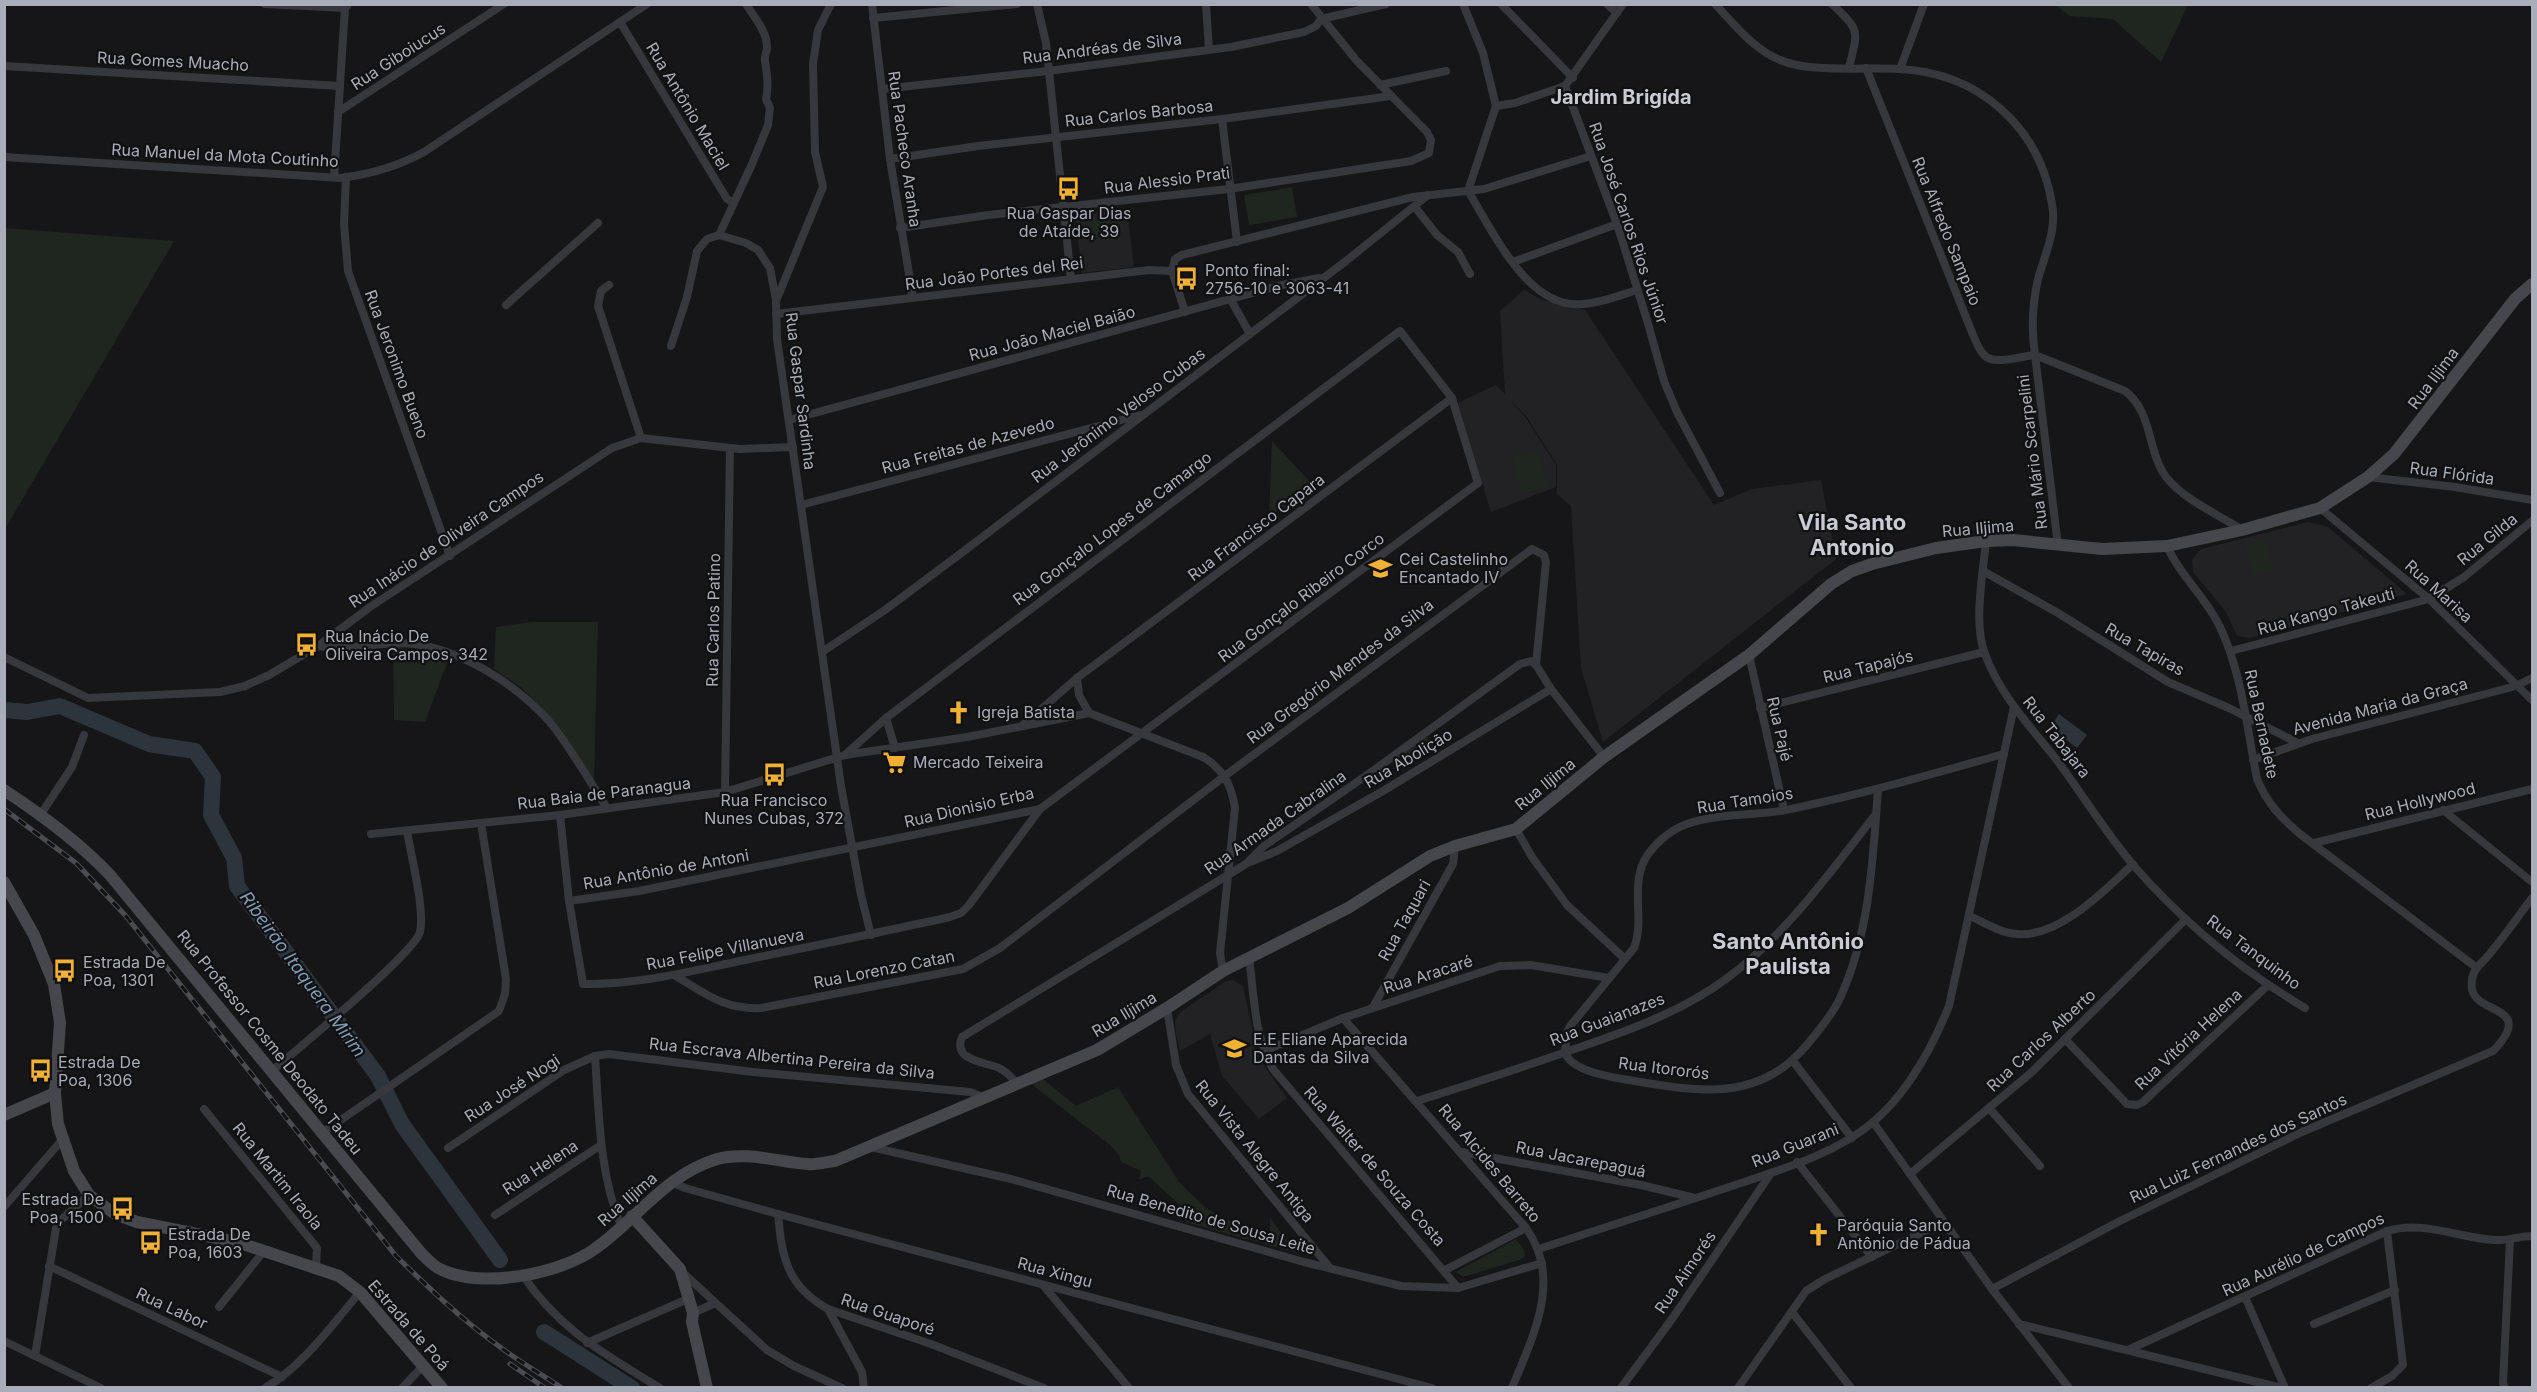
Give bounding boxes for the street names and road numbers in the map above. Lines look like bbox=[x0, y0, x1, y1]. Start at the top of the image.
street label: Rua Giboiucus bbox=[347, 18, 449, 94]
street label: Rua Andréas de Silva bbox=[1021, 28, 1183, 68]
street label: Rua Antônio Maciel bbox=[642, 38, 734, 174]
street label: Rua Gomes Muacho bbox=[97, 47, 249, 75]
street label: Rua Pacheco Aranha bbox=[884, 70, 926, 228]
street label: Rua Carlos Barbosa bbox=[1064, 95, 1214, 131]
street label: Rua José Carlos Rios Júnior bbox=[1585, 120, 1673, 326]
street label: Rua Manuel da Mota Coutinho bbox=[111, 139, 339, 171]
street label: Rua Alfredo Sampaio bbox=[1908, 154, 1986, 308]
street label: Rua Alessio Prati bbox=[1103, 162, 1231, 198]
street label: Rua João Portes del Rei bbox=[904, 252, 1084, 294]
street label: Rua Jeronimo Bueno bbox=[361, 287, 433, 441]
street label: Rua João Maciel Baião bbox=[967, 301, 1137, 365]
street label: Rua Gaspar Sardinha bbox=[781, 311, 821, 471]
street label: Rua Jerônimo Veloso Cubas bbox=[1027, 343, 1209, 487]
street label: Rua Iljima bbox=[2403, 343, 2463, 413]
street label: Rua Mário Scarpelini bbox=[2013, 373, 2051, 531]
street label: Rua Freitas de Azevedo bbox=[879, 412, 1057, 478]
street label: Rua Gonçalo Lopes de Camargo bbox=[1009, 447, 1215, 609]
street label: Rua Flórida bbox=[2408, 457, 2496, 489]
street label: Rua Inácio de Oliveira Campos bbox=[345, 466, 547, 612]
street label: Rua Francisco Capara bbox=[1184, 469, 1328, 585]
street label: Rua Gilda bbox=[2453, 509, 2521, 569]
street label: Rua Iljima bbox=[1941, 515, 2015, 541]
street label: Rua Gonçalo Ribeiro Corco bbox=[1214, 528, 1388, 666]
street label: Rua Carlos Patino bbox=[702, 553, 724, 687]
street label: Rua Marisa bbox=[2401, 555, 2477, 627]
street label: Rua Kango Takeuti bbox=[2255, 583, 2397, 639]
street label: Rua Gregório Mendes da Silva bbox=[1243, 594, 1437, 748]
street label: Rua Tapiras bbox=[2102, 618, 2188, 680]
street label: Rua Tapajós bbox=[1821, 645, 1915, 687]
street label: Rua Bernadete bbox=[2241, 667, 2283, 781]
street label: Avenida Maria da Graça bbox=[2290, 673, 2470, 739]
street label: Rua Tabajara bbox=[2019, 692, 2095, 782]
street label: Rua Pajé bbox=[1763, 695, 1797, 763]
street label: Rua Abolição bbox=[1360, 724, 1456, 792]
street label: Rua Iljima bbox=[1511, 754, 1579, 814]
street label: Rua Armada Cabralina bbox=[1200, 765, 1350, 879]
street label: Rua Baia de Paranagua bbox=[516, 772, 692, 814]
street label: Rua Hollywood bbox=[2363, 778, 2477, 824]
street label: Rua Dionisio Erba bbox=[902, 782, 1036, 832]
street label: Rua Tamoios bbox=[1696, 783, 1794, 817]
street label: Rua Antônio de Antoni bbox=[582, 845, 750, 893]
street label: Rua Taquari bbox=[1373, 876, 1435, 964]
street label: Rua Tanquinho bbox=[2203, 910, 2305, 994]
street label: Rua Felipe Villanueva bbox=[644, 924, 806, 974]
street label: Rua Professor Cosme Deodato Tadeu bbox=[173, 926, 367, 1158]
street label: Rua Lorenzo Catan bbox=[812, 945, 956, 993]
street label: Rua Aracaré bbox=[1381, 950, 1475, 998]
street label: Rua Carlos Alberto bbox=[1982, 984, 2100, 1096]
street label: Rua Vitória Helena bbox=[2130, 984, 2246, 1094]
street label: Rua Iljima bbox=[1088, 987, 1160, 1041]
street label: Rua Guaianazes bbox=[1547, 988, 1667, 1050]
street label: Rua Escrava Albertina Pereira da Silva bbox=[648, 1033, 936, 1083]
street label: Rua José Nogi bbox=[461, 1050, 563, 1126]
street label: Rua Itororós bbox=[1617, 1052, 1711, 1084]
street label: Rua Vista Alegre Antiga bbox=[1191, 1076, 1319, 1226]
street label: Rua Walter de Souza Costa bbox=[1300, 1082, 1450, 1250]
street label: Rua Luiz Fernandes dos Santos bbox=[2126, 1089, 2350, 1207]
street label: Rua Alcides Barreto bbox=[1435, 1100, 1545, 1226]
street label: Rua Martim Iraola bbox=[229, 1118, 327, 1234]
street label: Rua Guarani bbox=[1749, 1119, 1841, 1171]
street label: Rua Helena bbox=[498, 1135, 582, 1199]
street label: Rua Jacarepaguá bbox=[1514, 1137, 1648, 1181]
street label: Rua Iljima bbox=[593, 1168, 661, 1230]
street label: Rua Benedito de Sousa Leite bbox=[1104, 1180, 1318, 1258]
street label: Rua Aurélio de Campos bbox=[2219, 1208, 2387, 1300]
street label: Rua Aimorés bbox=[1650, 1227, 1720, 1317]
street label: Rua Xingu bbox=[1015, 1252, 1095, 1292]
street label: Estrada de Poá bbox=[364, 1275, 454, 1375]
street label: Rua Labor bbox=[133, 1283, 211, 1333]
street label: Rua Guaporé bbox=[838, 1289, 938, 1339]

